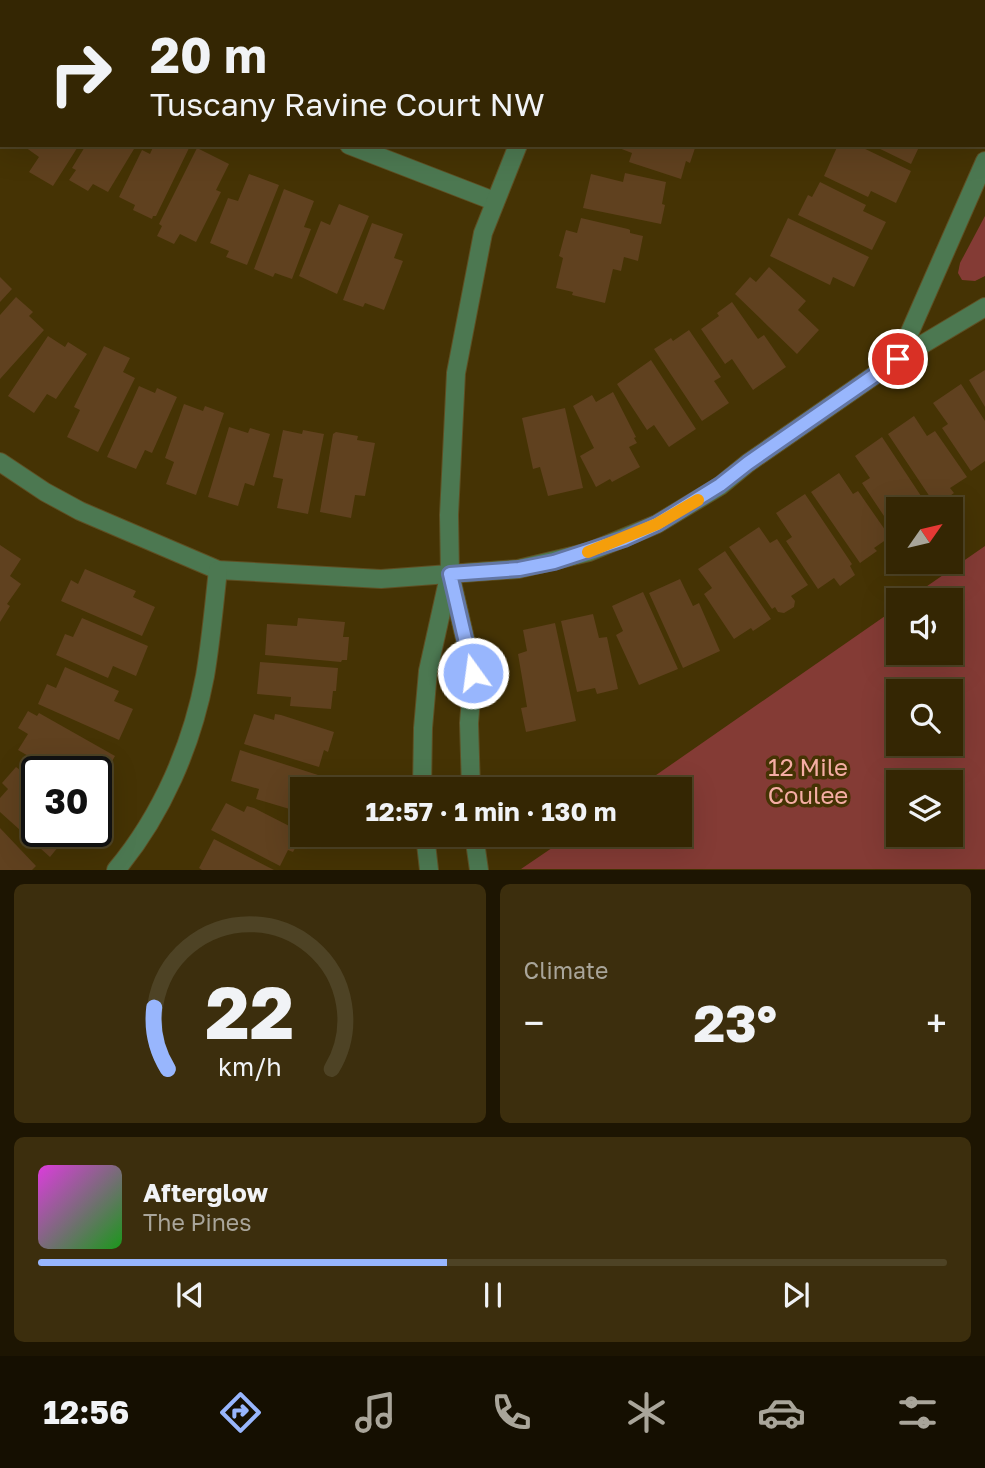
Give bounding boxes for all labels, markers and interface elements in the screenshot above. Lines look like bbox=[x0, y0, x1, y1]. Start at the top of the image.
text: 20 m bbox=[150, 25, 267, 84]
icon: right bbox=[35, 28, 126, 119]
text: Tuscany Ravine Court NW bbox=[150, 85, 545, 123]
pin bbox=[868, 329, 928, 389]
icon: arrive bbox=[879, 340, 917, 378]
north arrow bbox=[886, 497, 962, 574]
map controls bbox=[886, 497, 963, 847]
button: sound bbox=[886, 588, 963, 665]
position arrow bbox=[436, 636, 510, 710]
button: search bbox=[886, 679, 963, 756]
park label: 12 Mile Coulee bbox=[768, 752, 848, 809]
speed limit sign: 30 bbox=[21, 756, 112, 847]
button: layers bbox=[886, 770, 963, 847]
text: 12:57 · 1 min · 130 m bbox=[365, 796, 617, 827]
text: Climate bbox=[524, 956, 608, 984]
text: 22 bbox=[205, 969, 294, 1056]
text: 23° bbox=[693, 991, 777, 1053]
text: − bbox=[524, 1000, 544, 1045]
text: + bbox=[926, 1000, 947, 1045]
text: km/h bbox=[218, 1051, 282, 1082]
text: Afterglow bbox=[143, 1177, 268, 1208]
text: The Pines bbox=[143, 1208, 251, 1236]
icon: previous bbox=[171, 1276, 209, 1314]
icon: pause bbox=[474, 1276, 512, 1314]
icon: next bbox=[777, 1276, 815, 1314]
icon: directions bbox=[216, 1388, 265, 1437]
icon: music bbox=[351, 1388, 400, 1437]
icon: phone bbox=[487, 1388, 536, 1437]
icon: climate bbox=[622, 1388, 671, 1437]
icon: car bbox=[757, 1388, 806, 1437]
icon: filters bbox=[893, 1388, 942, 1437]
text: 12:56 bbox=[43, 1393, 129, 1431]

